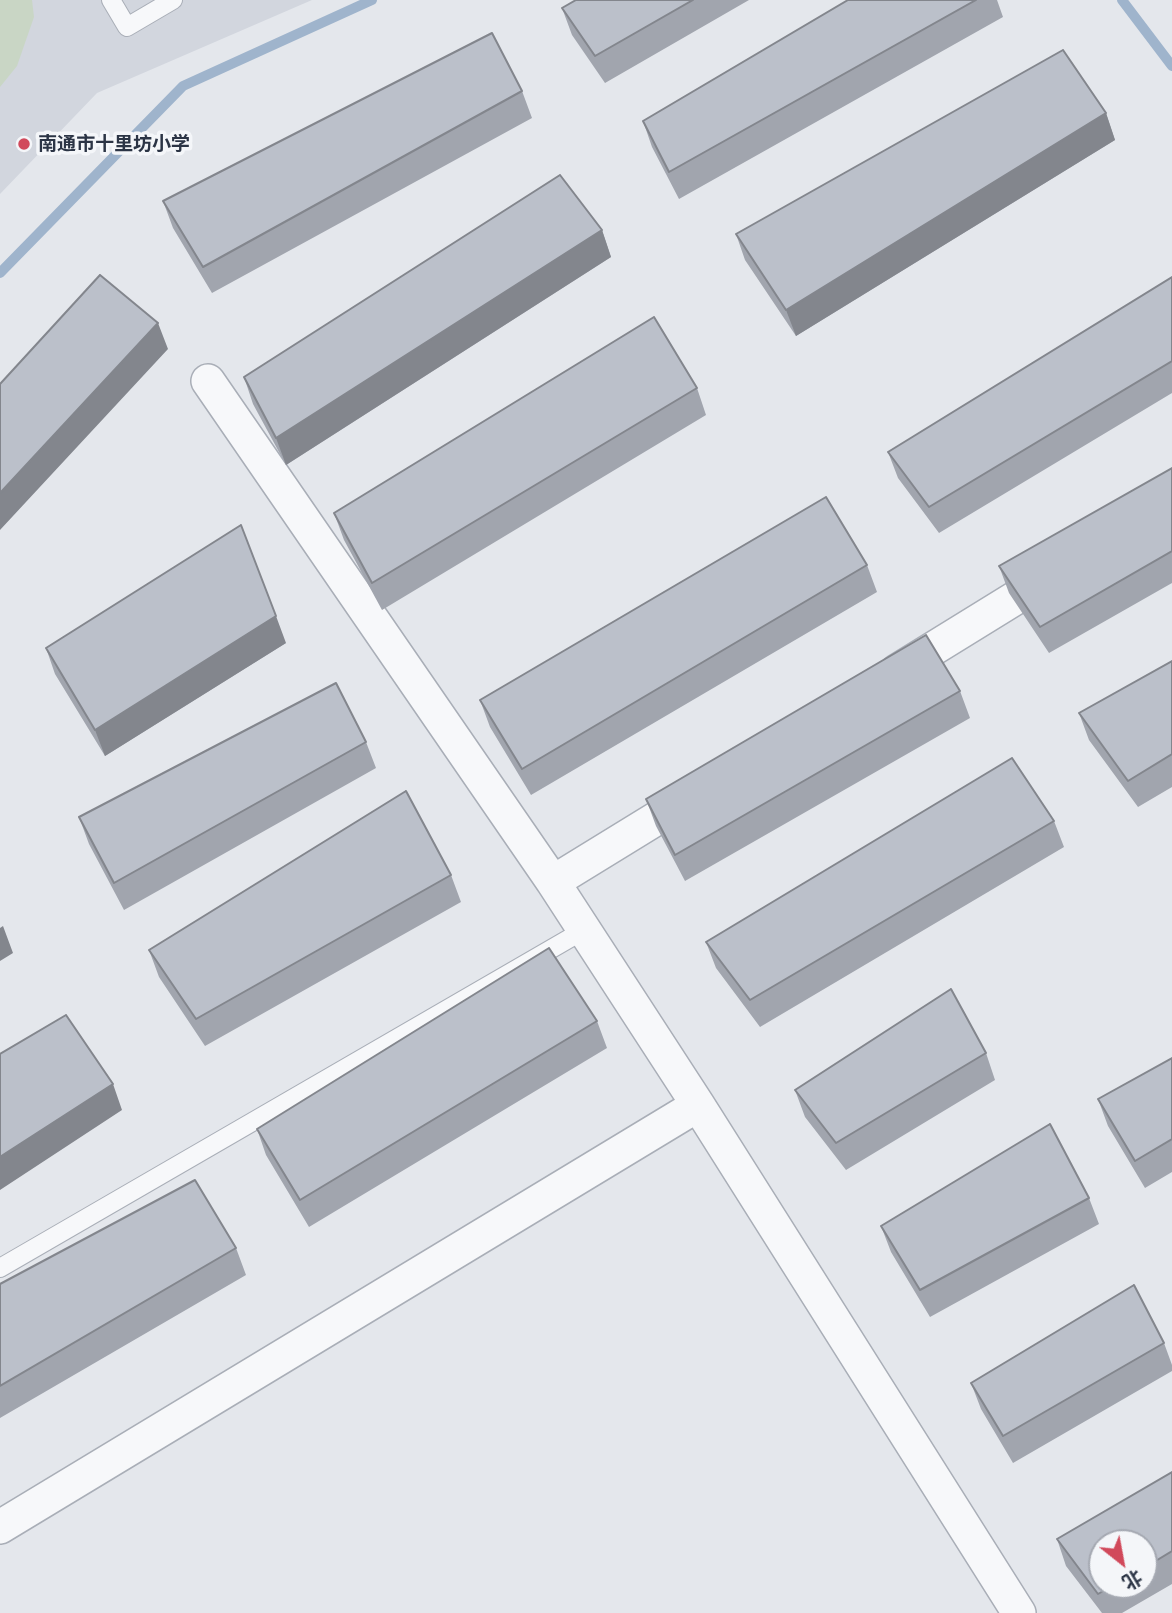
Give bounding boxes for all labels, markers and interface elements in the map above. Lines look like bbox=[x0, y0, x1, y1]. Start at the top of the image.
place label: 南通市十里坊小学 bbox=[38, 133, 190, 155]
marker: 南通市十里坊小学 bbox=[16, 136, 32, 152]
north arrow bbox=[1088, 1529, 1158, 1599]
text: 北 bbox=[1119, 1566, 1147, 1595]

